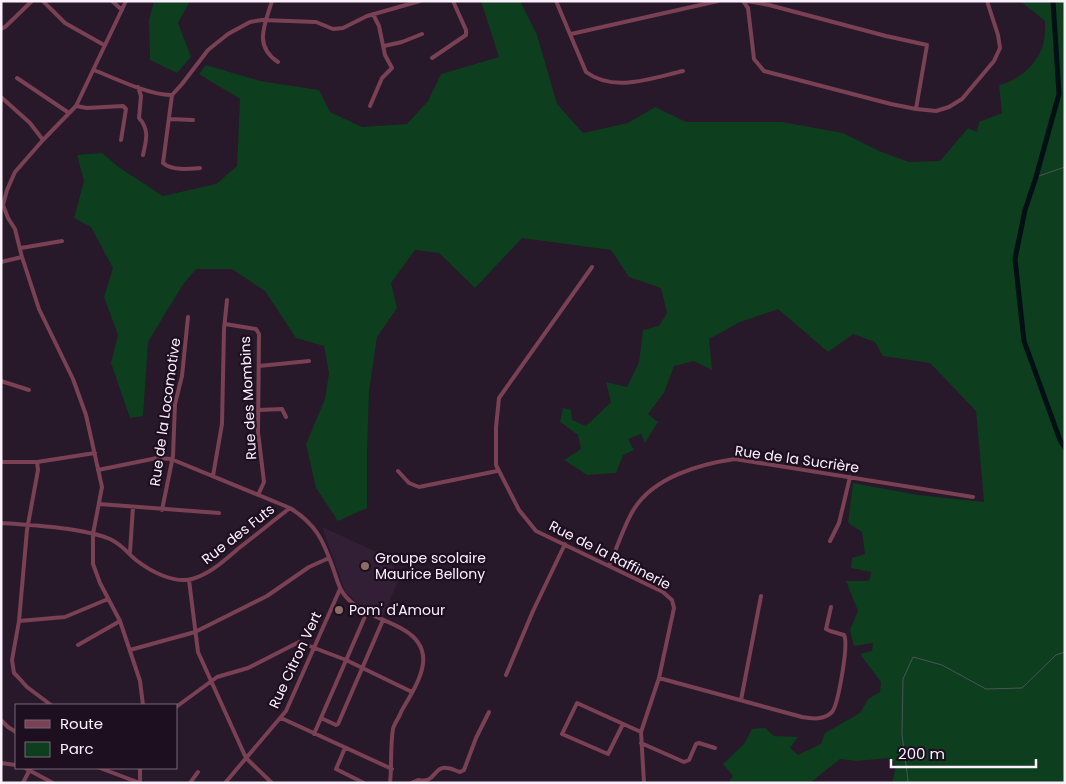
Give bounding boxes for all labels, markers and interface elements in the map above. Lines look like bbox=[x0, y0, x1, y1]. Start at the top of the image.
street label: Rue de la Locomotive bbox=[145, 336, 185, 487]
street label: Rue des Mombins bbox=[235, 336, 261, 460]
street label: Rue de la Sucrière bbox=[734, 440, 861, 478]
street label: Rue des Futs bbox=[197, 499, 279, 569]
street label: Rue de la Raffinerie bbox=[546, 516, 675, 594]
place label: Groupe scolaire Maurice Bellony bbox=[375, 548, 486, 584]
marker: Groupe scolaire Maurice Bellony bbox=[359, 560, 371, 572]
place label: Pom' d'Amour bbox=[349, 600, 445, 620]
marker: Pom' d'Amour bbox=[333, 604, 345, 616]
street label: Rue Citron Vert bbox=[264, 608, 326, 712]
legend bbox=[15, 704, 178, 769]
text: Route bbox=[60, 713, 103, 734]
scale bar bbox=[891, 736, 1036, 768]
text: Parc bbox=[60, 738, 94, 759]
text: 200 m bbox=[898, 743, 945, 764]

